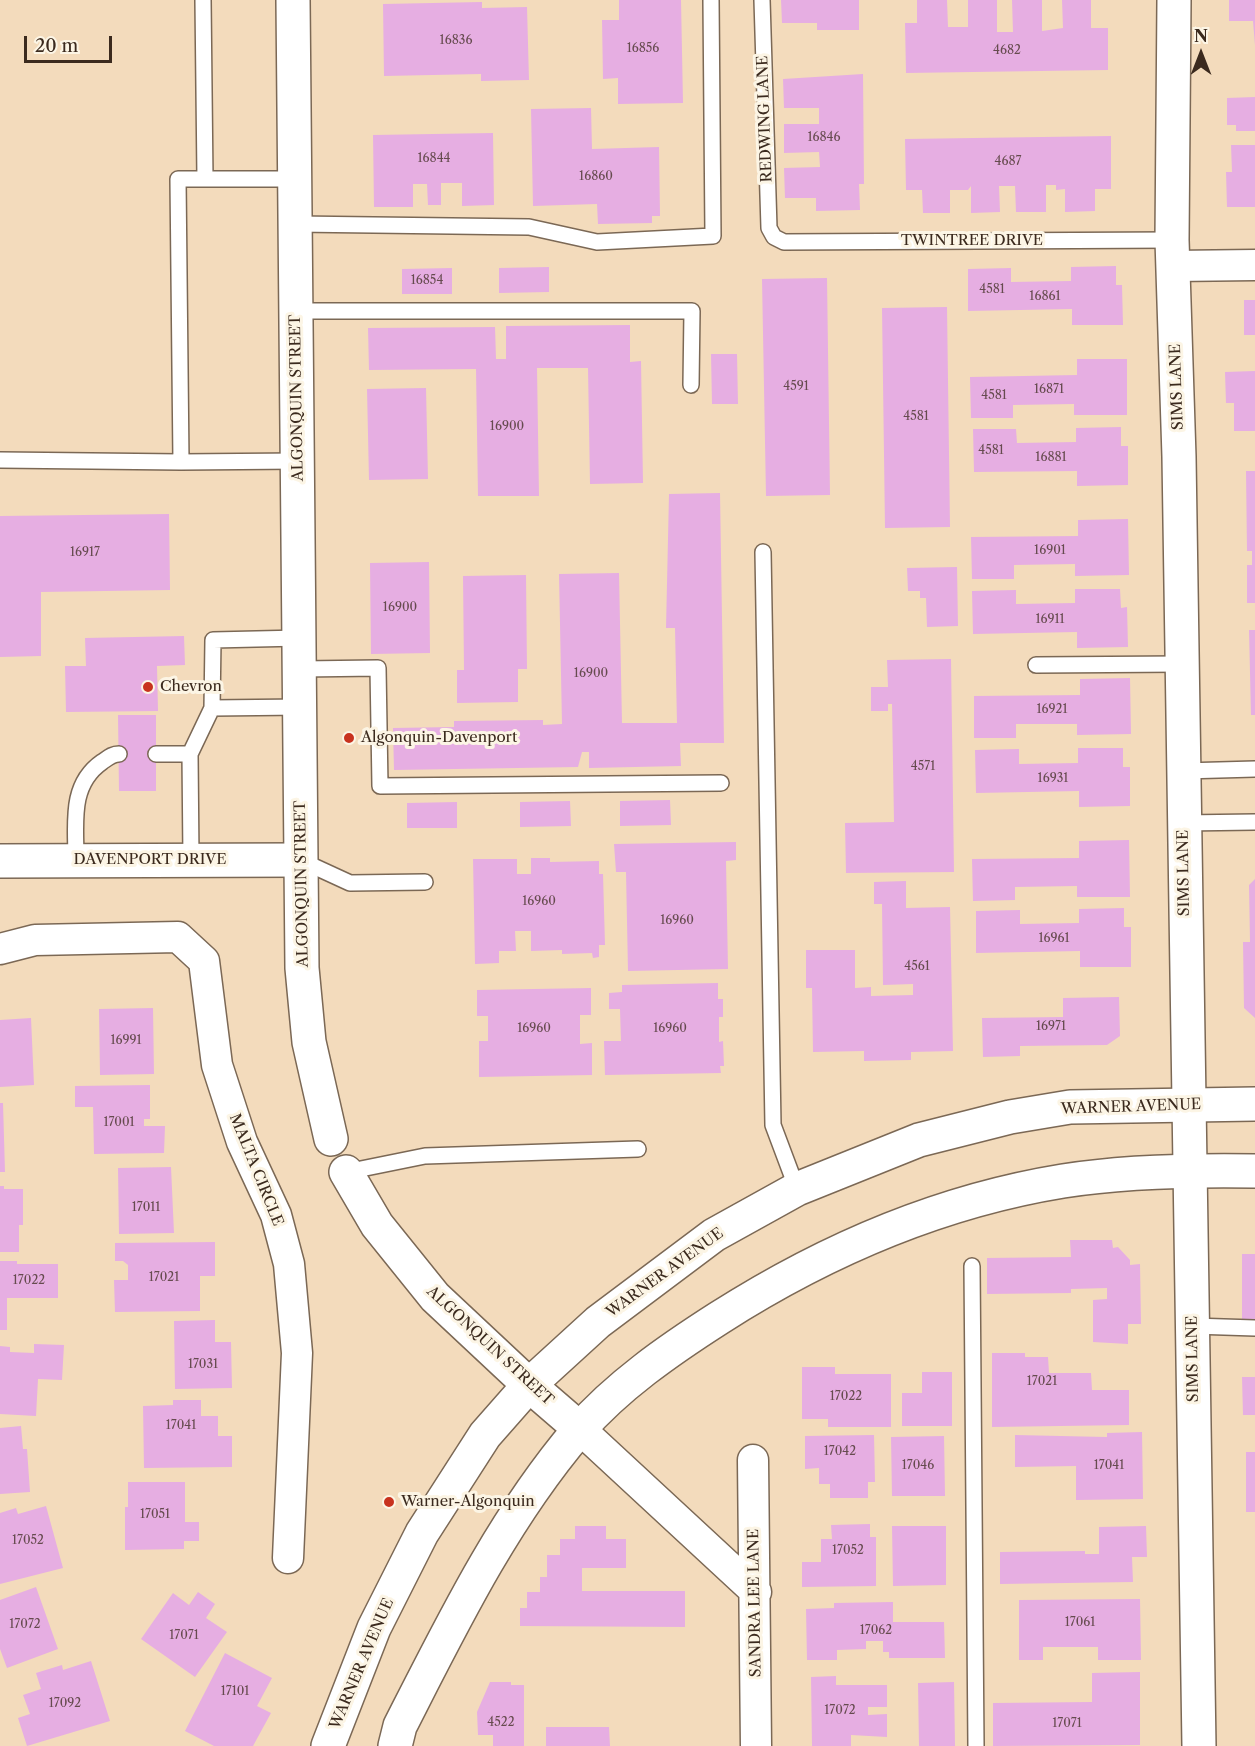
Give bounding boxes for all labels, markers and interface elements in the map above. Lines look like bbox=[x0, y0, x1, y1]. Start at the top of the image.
scale bar bbox=[27, 24, 116, 62]
north arrow bbox=[1171, 24, 1231, 84]
text: N bbox=[1194, 26, 1208, 46]
house number: 16836 bbox=[440, 34, 472, 48]
text: 20 m bbox=[35, 35, 78, 57]
house number: 16856 bbox=[627, 42, 659, 56]
house number: 4682 bbox=[993, 44, 1021, 58]
street label: REDWING LANE bbox=[754, 55, 776, 183]
house number: 16846 bbox=[807, 131, 841, 145]
house number: 16844 bbox=[417, 152, 451, 166]
house number: 4687 bbox=[995, 155, 1021, 169]
house number: 16860 bbox=[579, 170, 613, 184]
street label: TWINTREE DRIVE bbox=[901, 232, 1043, 250]
house number: 16854 bbox=[411, 274, 443, 288]
house number: 4581 bbox=[979, 283, 1005, 297]
house number: 16861 bbox=[1029, 290, 1061, 304]
street label: ALGONQUIN STREET bbox=[287, 315, 307, 481]
street label: SIMS LANE bbox=[1166, 344, 1188, 430]
house number: 4591 bbox=[783, 380, 809, 394]
house number: 16871 bbox=[1034, 383, 1064, 397]
house number: 4581 bbox=[981, 389, 1007, 403]
house number: 4581 bbox=[903, 410, 929, 424]
house number: 16900 bbox=[490, 420, 524, 434]
house number: 4581 bbox=[978, 444, 1004, 458]
house number: 16881 bbox=[1035, 451, 1067, 465]
house number: 16901 bbox=[1034, 544, 1066, 558]
house number: 16917 bbox=[70, 546, 100, 560]
house number: 16900 bbox=[383, 601, 417, 615]
house number: 16911 bbox=[1035, 613, 1065, 627]
house number: 16900 bbox=[574, 667, 608, 681]
place label: Chevron bbox=[160, 678, 222, 696]
marker: Chevron bbox=[141, 680, 155, 694]
house number: 16921 bbox=[1036, 703, 1068, 717]
place label: Algonquin-Davenport bbox=[361, 729, 517, 747]
marker: Algonquin-Davenport bbox=[342, 731, 356, 745]
house number: 4571 bbox=[911, 760, 935, 774]
house number: 16931 bbox=[1038, 772, 1068, 786]
street label: ALGONQUIN STREET bbox=[292, 801, 312, 967]
street label: SIMS LANE bbox=[1174, 830, 1194, 916]
street label: DAVENPORT DRIVE bbox=[73, 851, 227, 869]
house number: 16960 bbox=[522, 895, 556, 909]
house number: 16960 bbox=[660, 914, 694, 928]
house number: 16961 bbox=[1038, 932, 1070, 946]
house number: 4561 bbox=[904, 960, 930, 974]
house number: 16971 bbox=[1036, 1020, 1066, 1034]
house number: 16960 bbox=[517, 1022, 551, 1036]
house number: 16960 bbox=[653, 1022, 687, 1036]
house number: 16991 bbox=[110, 1034, 142, 1048]
street label: WARNER AVENUE bbox=[1061, 1096, 1201, 1118]
street label: MALTA CIRCLE bbox=[225, 1111, 287, 1229]
house number: 17001 bbox=[103, 1116, 135, 1130]
house number: 17011 bbox=[132, 1201, 160, 1215]
street label: WARNER AVENUE bbox=[603, 1224, 727, 1322]
house number: 17021 bbox=[149, 1271, 179, 1285]
house number: 17022 bbox=[13, 1274, 45, 1288]
street label: ALGONQUIN STREET bbox=[423, 1283, 557, 1409]
street label: SIMS LANE bbox=[1183, 1316, 1203, 1402]
house number: 17031 bbox=[188, 1358, 218, 1372]
house number: 17021 bbox=[1027, 1375, 1057, 1389]
house number: 17022 bbox=[830, 1390, 862, 1404]
house number: 17041 bbox=[166, 1419, 196, 1433]
house number: 17042 bbox=[824, 1445, 856, 1459]
house number: 17046 bbox=[902, 1459, 934, 1473]
house number: 17041 bbox=[1094, 1459, 1124, 1473]
place label: Warner-Algonquin bbox=[401, 1493, 535, 1511]
marker: Warner-Algonquin bbox=[382, 1495, 396, 1509]
house number: 17051 bbox=[140, 1508, 170, 1522]
street label: SANDRA LEE LANE bbox=[745, 1529, 765, 1677]
house number: 17052 bbox=[12, 1534, 44, 1548]
house number: 17052 bbox=[832, 1544, 864, 1558]
street label: WARNER AVENUE bbox=[326, 1596, 398, 1732]
house number: 17061 bbox=[1065, 1616, 1095, 1630]
house number: 17072 bbox=[9, 1618, 41, 1632]
house number: 17062 bbox=[860, 1624, 892, 1638]
house number: 17071 bbox=[169, 1629, 199, 1643]
house number: 17101 bbox=[221, 1685, 249, 1699]
house number: 17092 bbox=[49, 1697, 81, 1711]
house number: 17072 bbox=[824, 1704, 856, 1718]
house number: 4522 bbox=[487, 1716, 515, 1730]
house number: 17071 bbox=[1052, 1717, 1082, 1731]

